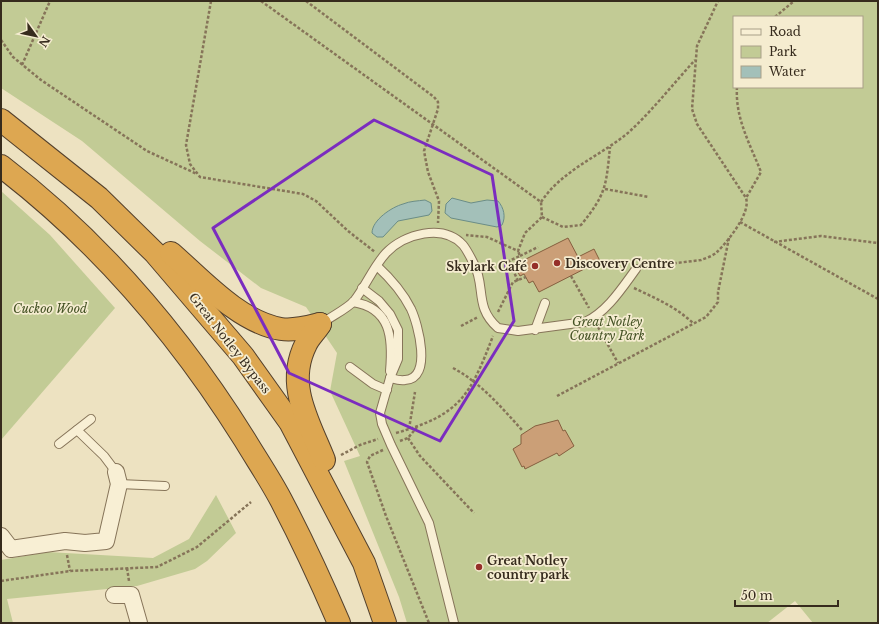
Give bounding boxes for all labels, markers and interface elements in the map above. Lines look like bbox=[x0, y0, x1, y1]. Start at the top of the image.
north arrow bbox=[16, 16, 56, 56]
legend bbox=[733, 16, 863, 88]
text: Road bbox=[769, 24, 801, 39]
text: N bbox=[35, 33, 53, 50]
text: Park bbox=[769, 44, 797, 59]
text: Water bbox=[768, 64, 806, 79]
place label: Discovery Centre bbox=[565, 256, 674, 271]
marker: Discovery Centre bbox=[552, 258, 562, 268]
place label: Skylark Café bbox=[446, 259, 527, 274]
marker: Skylark Café bbox=[530, 261, 540, 271]
street label: Great Notley Bypass bbox=[186, 290, 274, 396]
park label: Cuckoo Wood bbox=[13, 301, 88, 316]
park label: Great Notley Country Park bbox=[569, 314, 645, 343]
place label: Great Notley country park bbox=[487, 553, 570, 582]
marker: Great Notley country park bbox=[474, 562, 484, 572]
scale bar bbox=[735, 582, 838, 608]
text: 50 m bbox=[741, 588, 773, 603]

